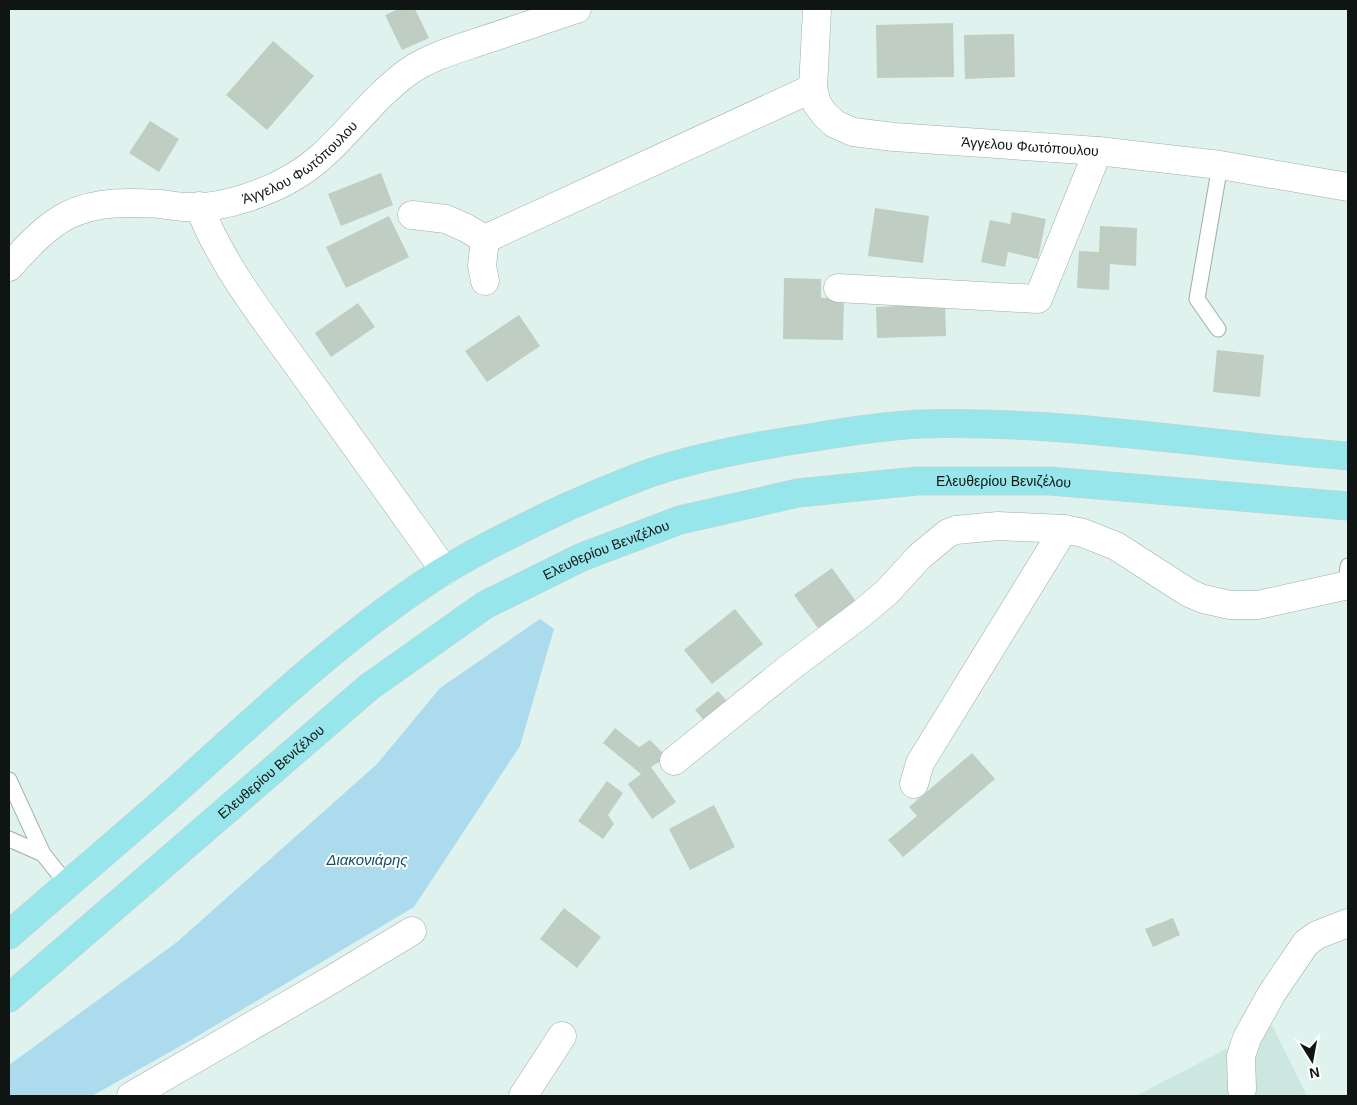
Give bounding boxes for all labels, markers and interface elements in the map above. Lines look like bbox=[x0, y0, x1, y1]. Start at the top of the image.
street label: Άγγελου Φωτόπουλου bbox=[240, 118, 360, 207]
street label: Άγγελου Φωτόπουλου bbox=[961, 134, 1099, 159]
street label: Ελευθερίου Βενιζέλου bbox=[936, 473, 1072, 491]
street label: Ελευθερίου Βενιζέλου bbox=[540, 517, 671, 583]
street label: Ελευθερίου Βενιζέλου bbox=[214, 722, 327, 822]
water label: Διακονιάρης bbox=[325, 851, 408, 868]
north arrow bbox=[1287, 1035, 1337, 1085]
text: N bbox=[1308, 1064, 1321, 1082]

